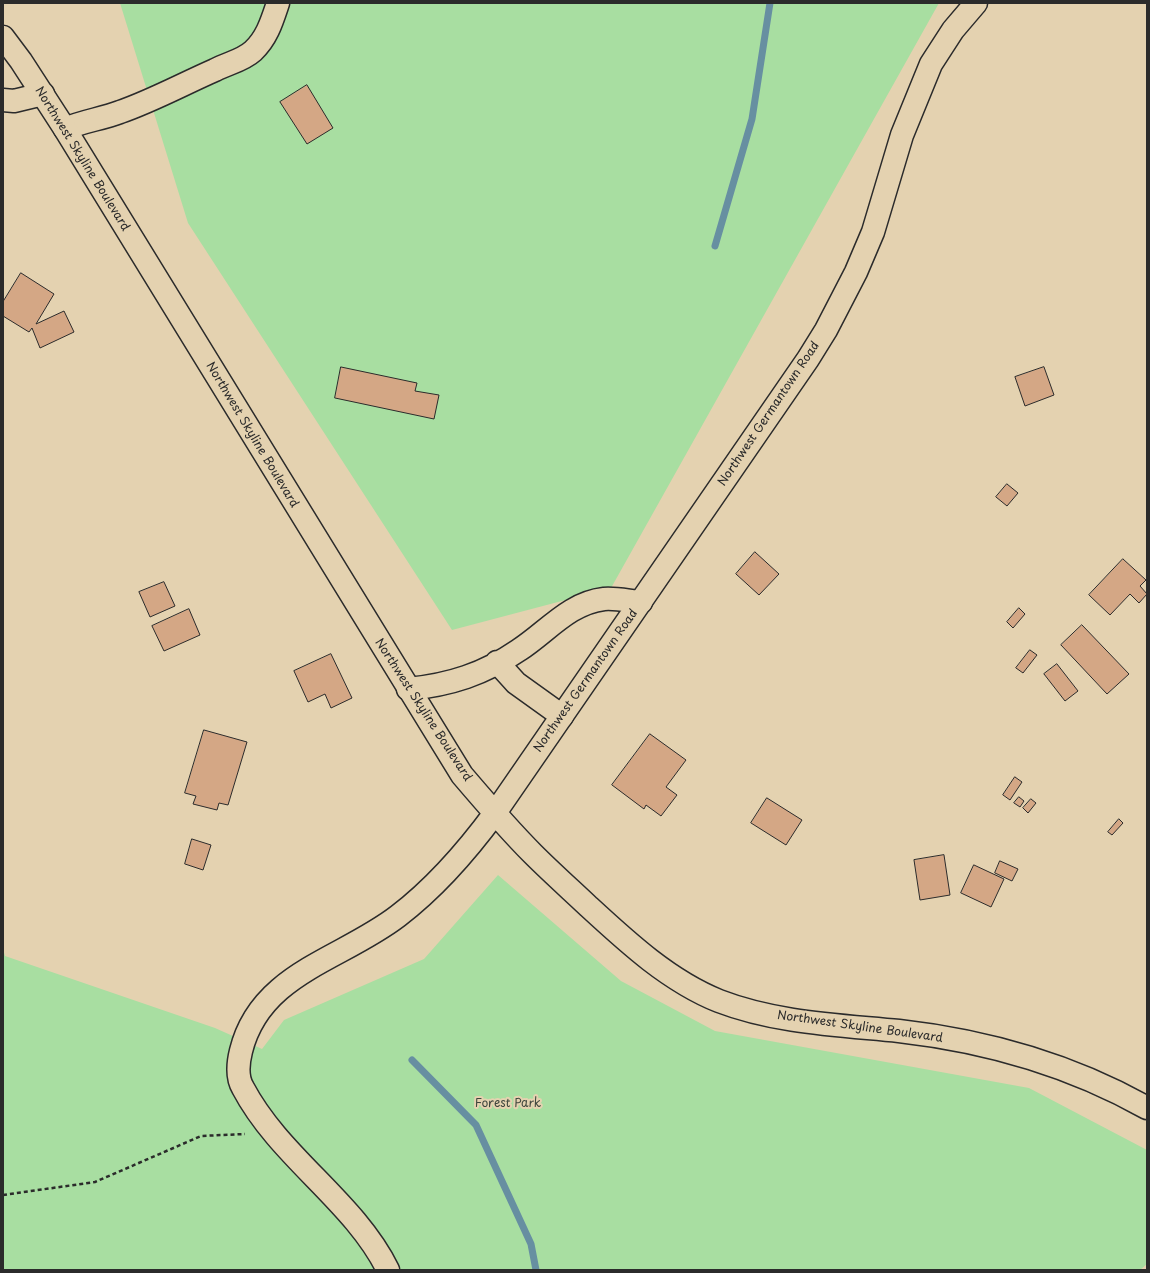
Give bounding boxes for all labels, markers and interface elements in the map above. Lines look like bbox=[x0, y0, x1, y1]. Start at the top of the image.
street label: Northwest Skyline Boulevard bbox=[32, 84, 132, 234]
street label: Northwest Germantown Road bbox=[715, 339, 823, 489]
street label: Northwest Skyline Boulevard bbox=[203, 360, 301, 510]
street label: Northwest Germantown Road bbox=[531, 607, 641, 755]
street label: Northwest Skyline Boulevard bbox=[371, 636, 475, 784]
street label: Northwest Skyline Boulevard bbox=[776, 1008, 944, 1046]
park label: Forest Park bbox=[475, 1097, 541, 1111]

